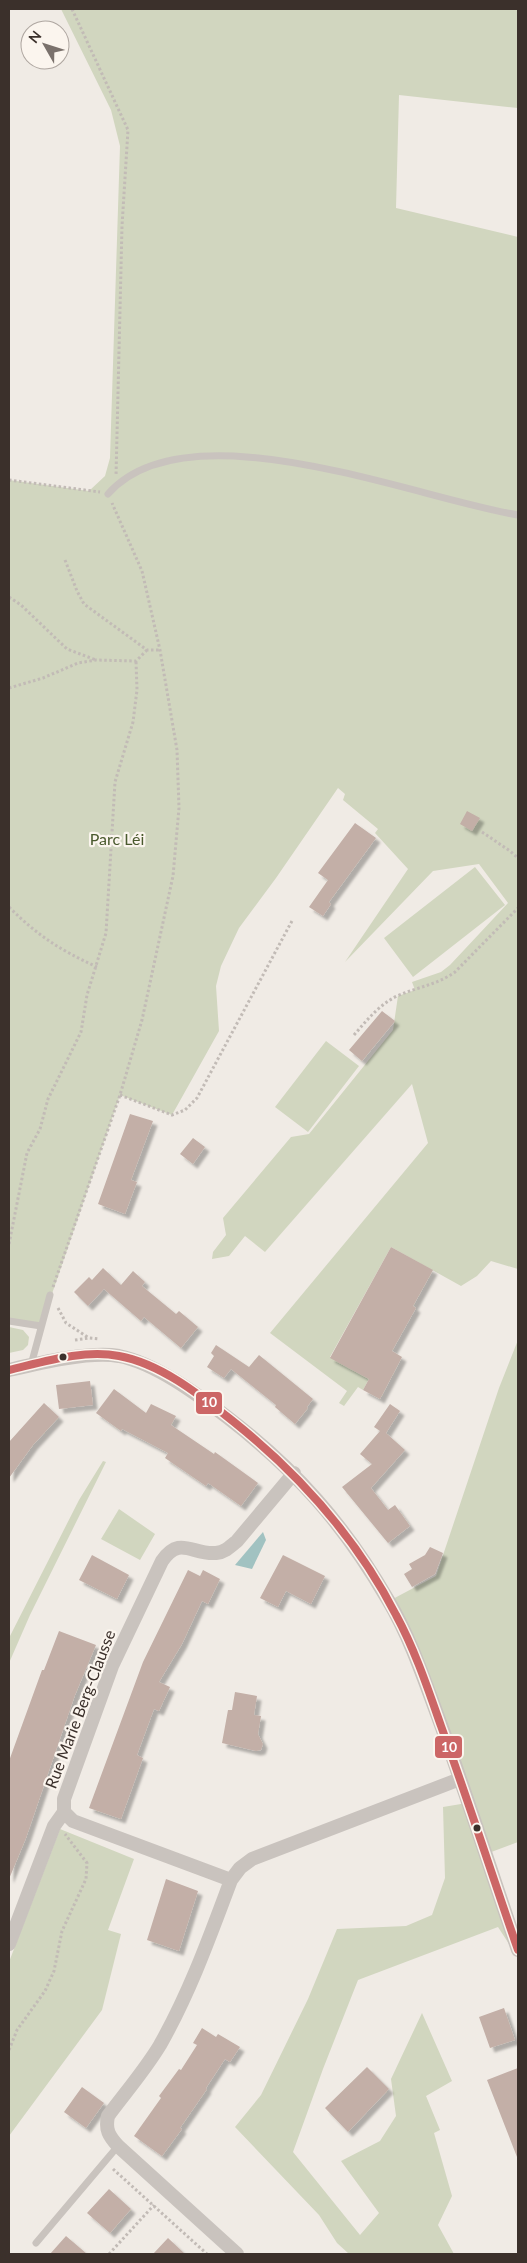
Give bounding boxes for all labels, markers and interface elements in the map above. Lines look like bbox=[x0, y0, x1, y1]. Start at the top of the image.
north arrow bbox=[20, 20, 70, 70]
text: N bbox=[25, 27, 45, 46]
park label: Parc Léi bbox=[90, 829, 144, 848]
unlabelled marker bbox=[58, 1352, 68, 1362]
line badge: 10 bbox=[195, 1391, 223, 1415]
text: 10 bbox=[201, 1393, 217, 1410]
street label: Rue Marie Berg-Clausse bbox=[41, 1627, 119, 1791]
line badge: 10 bbox=[434, 1735, 463, 1759]
text: 10 bbox=[441, 1738, 457, 1755]
unlabelled marker bbox=[472, 1823, 482, 1833]

